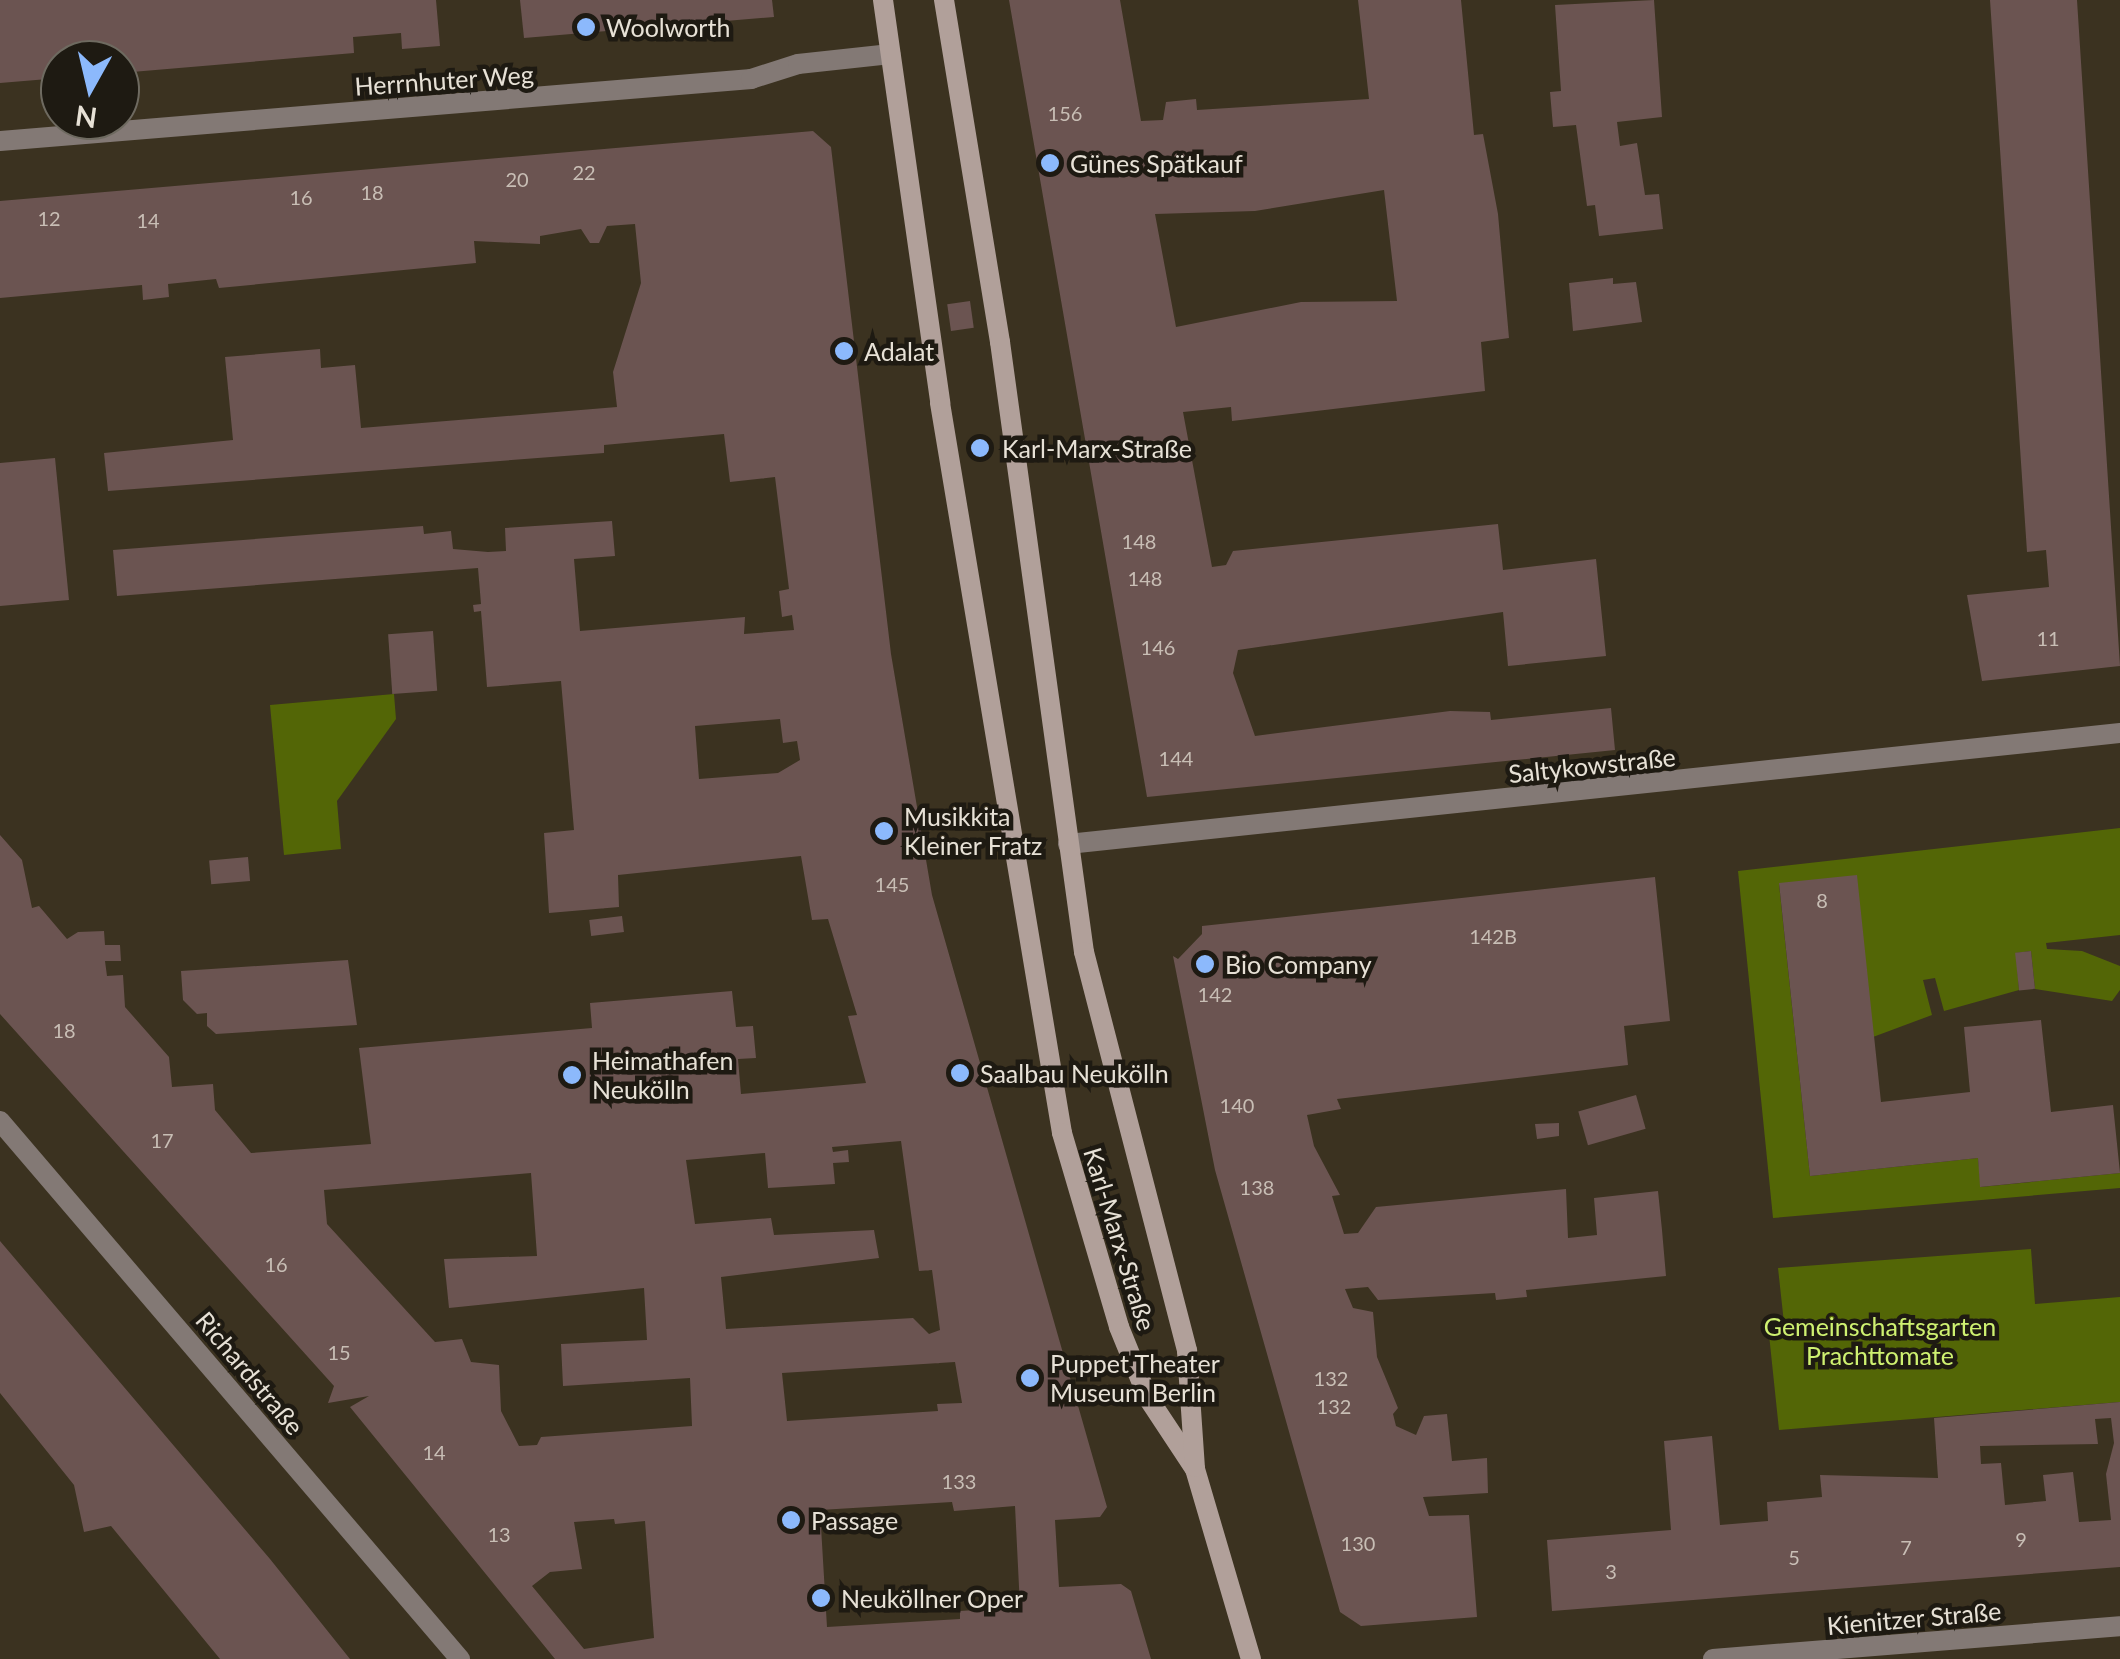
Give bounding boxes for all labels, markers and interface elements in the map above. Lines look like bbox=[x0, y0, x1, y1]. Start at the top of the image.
place label: Woolworth bbox=[606, 12, 730, 42]
marker: Woolworth bbox=[575, 16, 597, 38]
north arrow bbox=[40, 40, 140, 140]
street label: Herrnhuter Weg bbox=[353, 59, 535, 101]
text: N bbox=[73, 99, 99, 136]
house number: 156 bbox=[1048, 101, 1082, 125]
place label: Günes Spätkauf bbox=[1070, 148, 1243, 178]
marker: Günes Spätkauf bbox=[1039, 152, 1061, 174]
house number: 22 bbox=[572, 160, 596, 184]
house number: 20 bbox=[505, 167, 529, 191]
house number: 18 bbox=[360, 180, 384, 204]
house number: 16 bbox=[289, 185, 313, 209]
house number: 12 bbox=[37, 206, 61, 230]
house number: 14 bbox=[136, 208, 160, 232]
place label: Adalat bbox=[864, 336, 934, 366]
marker: Adalat bbox=[833, 340, 855, 362]
place label: Karl-Marx-Straße bbox=[1002, 433, 1192, 463]
marker: Karl-Marx-Straße bbox=[967, 435, 993, 461]
house number: 148 bbox=[1122, 529, 1156, 553]
house number: 148 bbox=[1128, 566, 1162, 590]
house number: 11 bbox=[2036, 626, 2060, 650]
house number: 146 bbox=[1141, 635, 1175, 659]
street label: Saltykowstraße bbox=[1507, 741, 1677, 789]
house number: 144 bbox=[1159, 746, 1193, 770]
place label: Musikkita Kleiner Fratz bbox=[904, 802, 1043, 861]
marker: Musikkita Kleiner Fratz bbox=[873, 820, 895, 842]
house number: 145 bbox=[875, 872, 909, 896]
house number: 8 bbox=[1816, 888, 1828, 912]
house number: 142B bbox=[1469, 924, 1517, 948]
place label: Bio Company bbox=[1225, 949, 1372, 979]
marker: Bio Company bbox=[1194, 953, 1216, 975]
house number: 142 bbox=[1198, 982, 1232, 1006]
house number: 18 bbox=[52, 1018, 76, 1042]
place label: Heimathafen Neukölln bbox=[592, 1046, 733, 1105]
place label: Saalbau Neukölln bbox=[980, 1058, 1169, 1088]
marker: Saalbau Neukölln bbox=[949, 1062, 971, 1084]
marker: Heimathafen Neukölln bbox=[561, 1064, 583, 1086]
house number: 140 bbox=[1220, 1093, 1254, 1117]
house number: 17 bbox=[150, 1128, 174, 1152]
street label: Karl-Marx-Straße bbox=[1078, 1144, 1162, 1334]
house number: 138 bbox=[1240, 1175, 1274, 1199]
house number: 16 bbox=[264, 1252, 288, 1276]
street label: Richardstraße bbox=[190, 1305, 310, 1441]
park label: Gemeinschaftsgarten Prachttomate bbox=[1764, 1312, 1996, 1371]
house number: 15 bbox=[327, 1340, 351, 1364]
place label: Puppet Theater Museum Berlin bbox=[1050, 1349, 1220, 1408]
house number: 132 bbox=[1314, 1366, 1348, 1390]
marker: Puppet Theater Museum Berlin bbox=[1019, 1367, 1041, 1389]
house number: 132 bbox=[1317, 1394, 1351, 1418]
house number: 14 bbox=[422, 1440, 446, 1464]
house number: 133 bbox=[942, 1469, 976, 1493]
place label: Passage bbox=[811, 1505, 898, 1535]
marker: Passage bbox=[780, 1509, 802, 1531]
house number: 13 bbox=[487, 1522, 511, 1546]
house number: 9 bbox=[2015, 1527, 2027, 1551]
house number: 130 bbox=[1341, 1531, 1375, 1555]
house number: 7 bbox=[1900, 1535, 1912, 1559]
house number: 5 bbox=[1788, 1545, 1800, 1569]
house number: 3 bbox=[1605, 1559, 1617, 1583]
place label: Neuköllner Oper bbox=[841, 1583, 1024, 1613]
marker: Neuköllner Oper bbox=[810, 1587, 832, 1609]
street label: Kienitzer Straße bbox=[1825, 1595, 2003, 1641]

